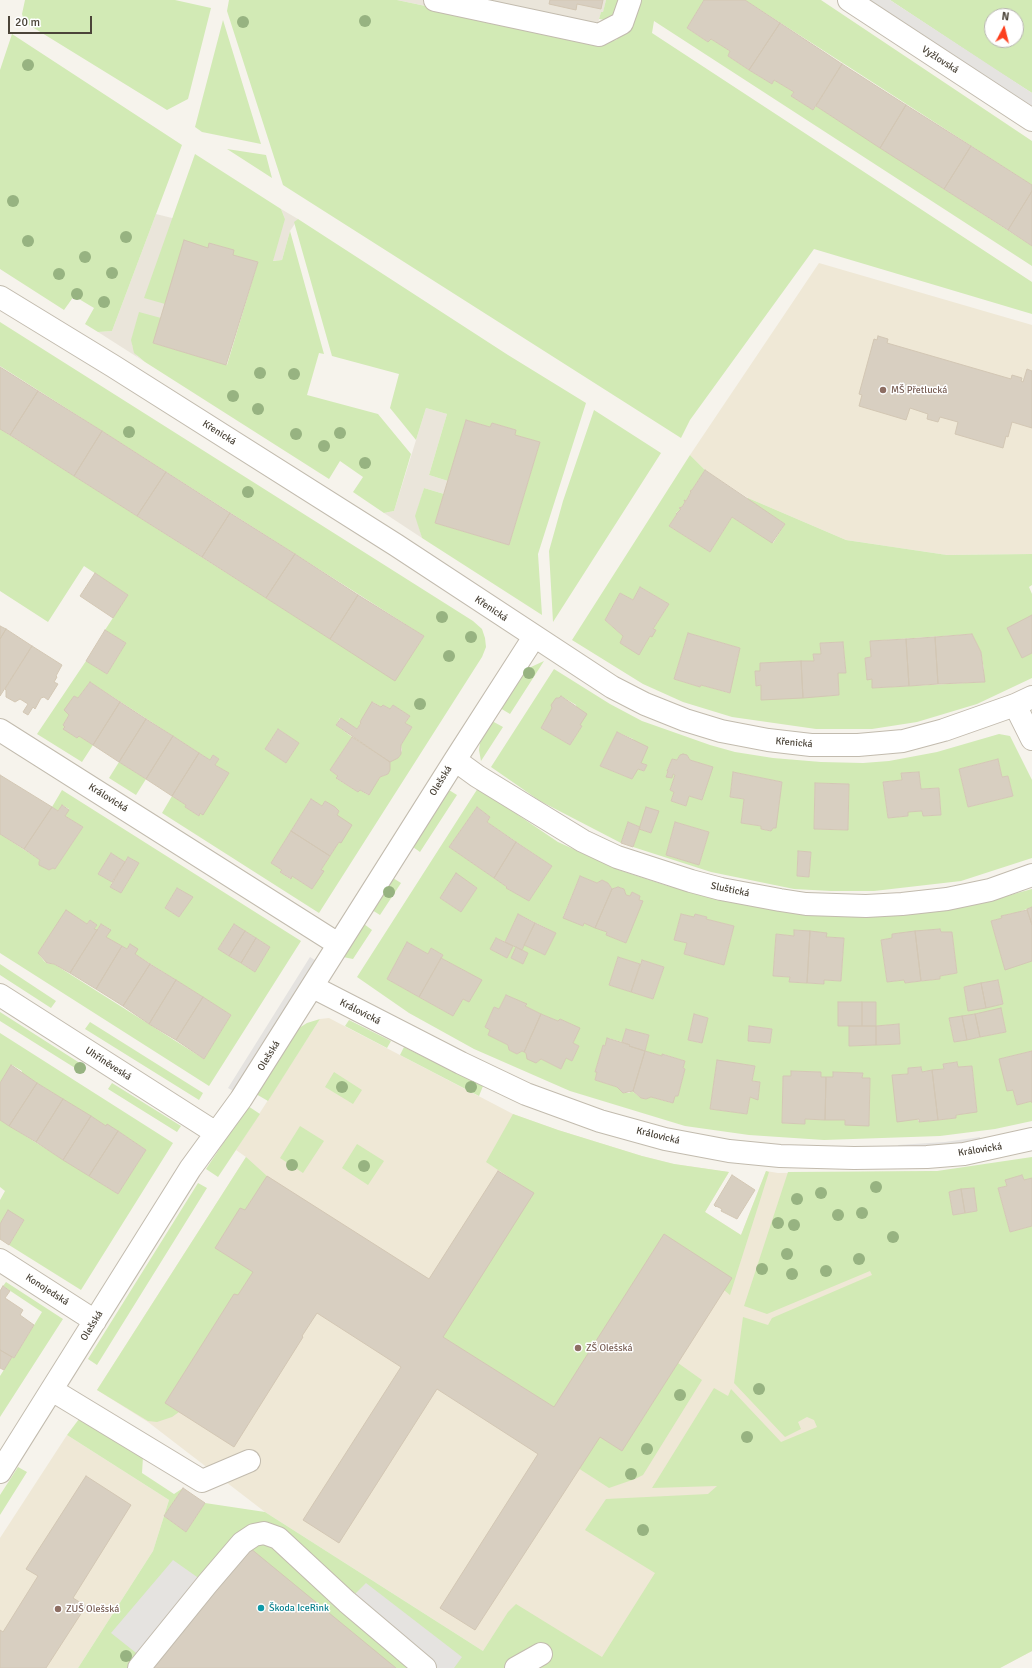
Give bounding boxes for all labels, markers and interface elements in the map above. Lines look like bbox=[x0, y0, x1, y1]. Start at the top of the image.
scale bar bbox=[10, 8, 94, 34]
north arrow bbox=[984, 8, 1024, 48]
text: N bbox=[1001, 10, 1010, 24]
text: 20 m bbox=[15, 15, 40, 30]
street label: Vyžlovská bbox=[919, 44, 961, 76]
place label: MŠ Přetlucká bbox=[891, 384, 947, 396]
marker: MŠ Přetlucká bbox=[878, 385, 888, 395]
street label: Křenická bbox=[200, 418, 238, 448]
street label: Křenická bbox=[472, 594, 510, 624]
street label: Křenická bbox=[775, 735, 813, 751]
street label: Olešská bbox=[427, 764, 455, 798]
street label: Královická bbox=[86, 781, 130, 815]
street label: Sluštická bbox=[710, 880, 750, 900]
street label: Královická bbox=[337, 997, 383, 1027]
street label: Olešská bbox=[255, 1039, 283, 1073]
street label: Uhříněveská bbox=[83, 1045, 133, 1083]
street label: Královická bbox=[635, 1125, 681, 1147]
street label: Královická bbox=[957, 1141, 1003, 1159]
street label: Konojedská bbox=[23, 1272, 71, 1308]
street label: Olešská bbox=[78, 1309, 106, 1343]
place label: ZŠ Olešská bbox=[586, 1342, 633, 1354]
marker: ZŠ Olešská bbox=[573, 1343, 583, 1353]
place label: Škoda IceRink bbox=[269, 1602, 329, 1614]
place label: ZUŠ Olešská bbox=[66, 1603, 119, 1615]
marker: Škoda IceRink bbox=[256, 1603, 266, 1613]
marker: ZUŠ Olešská bbox=[53, 1604, 63, 1614]

